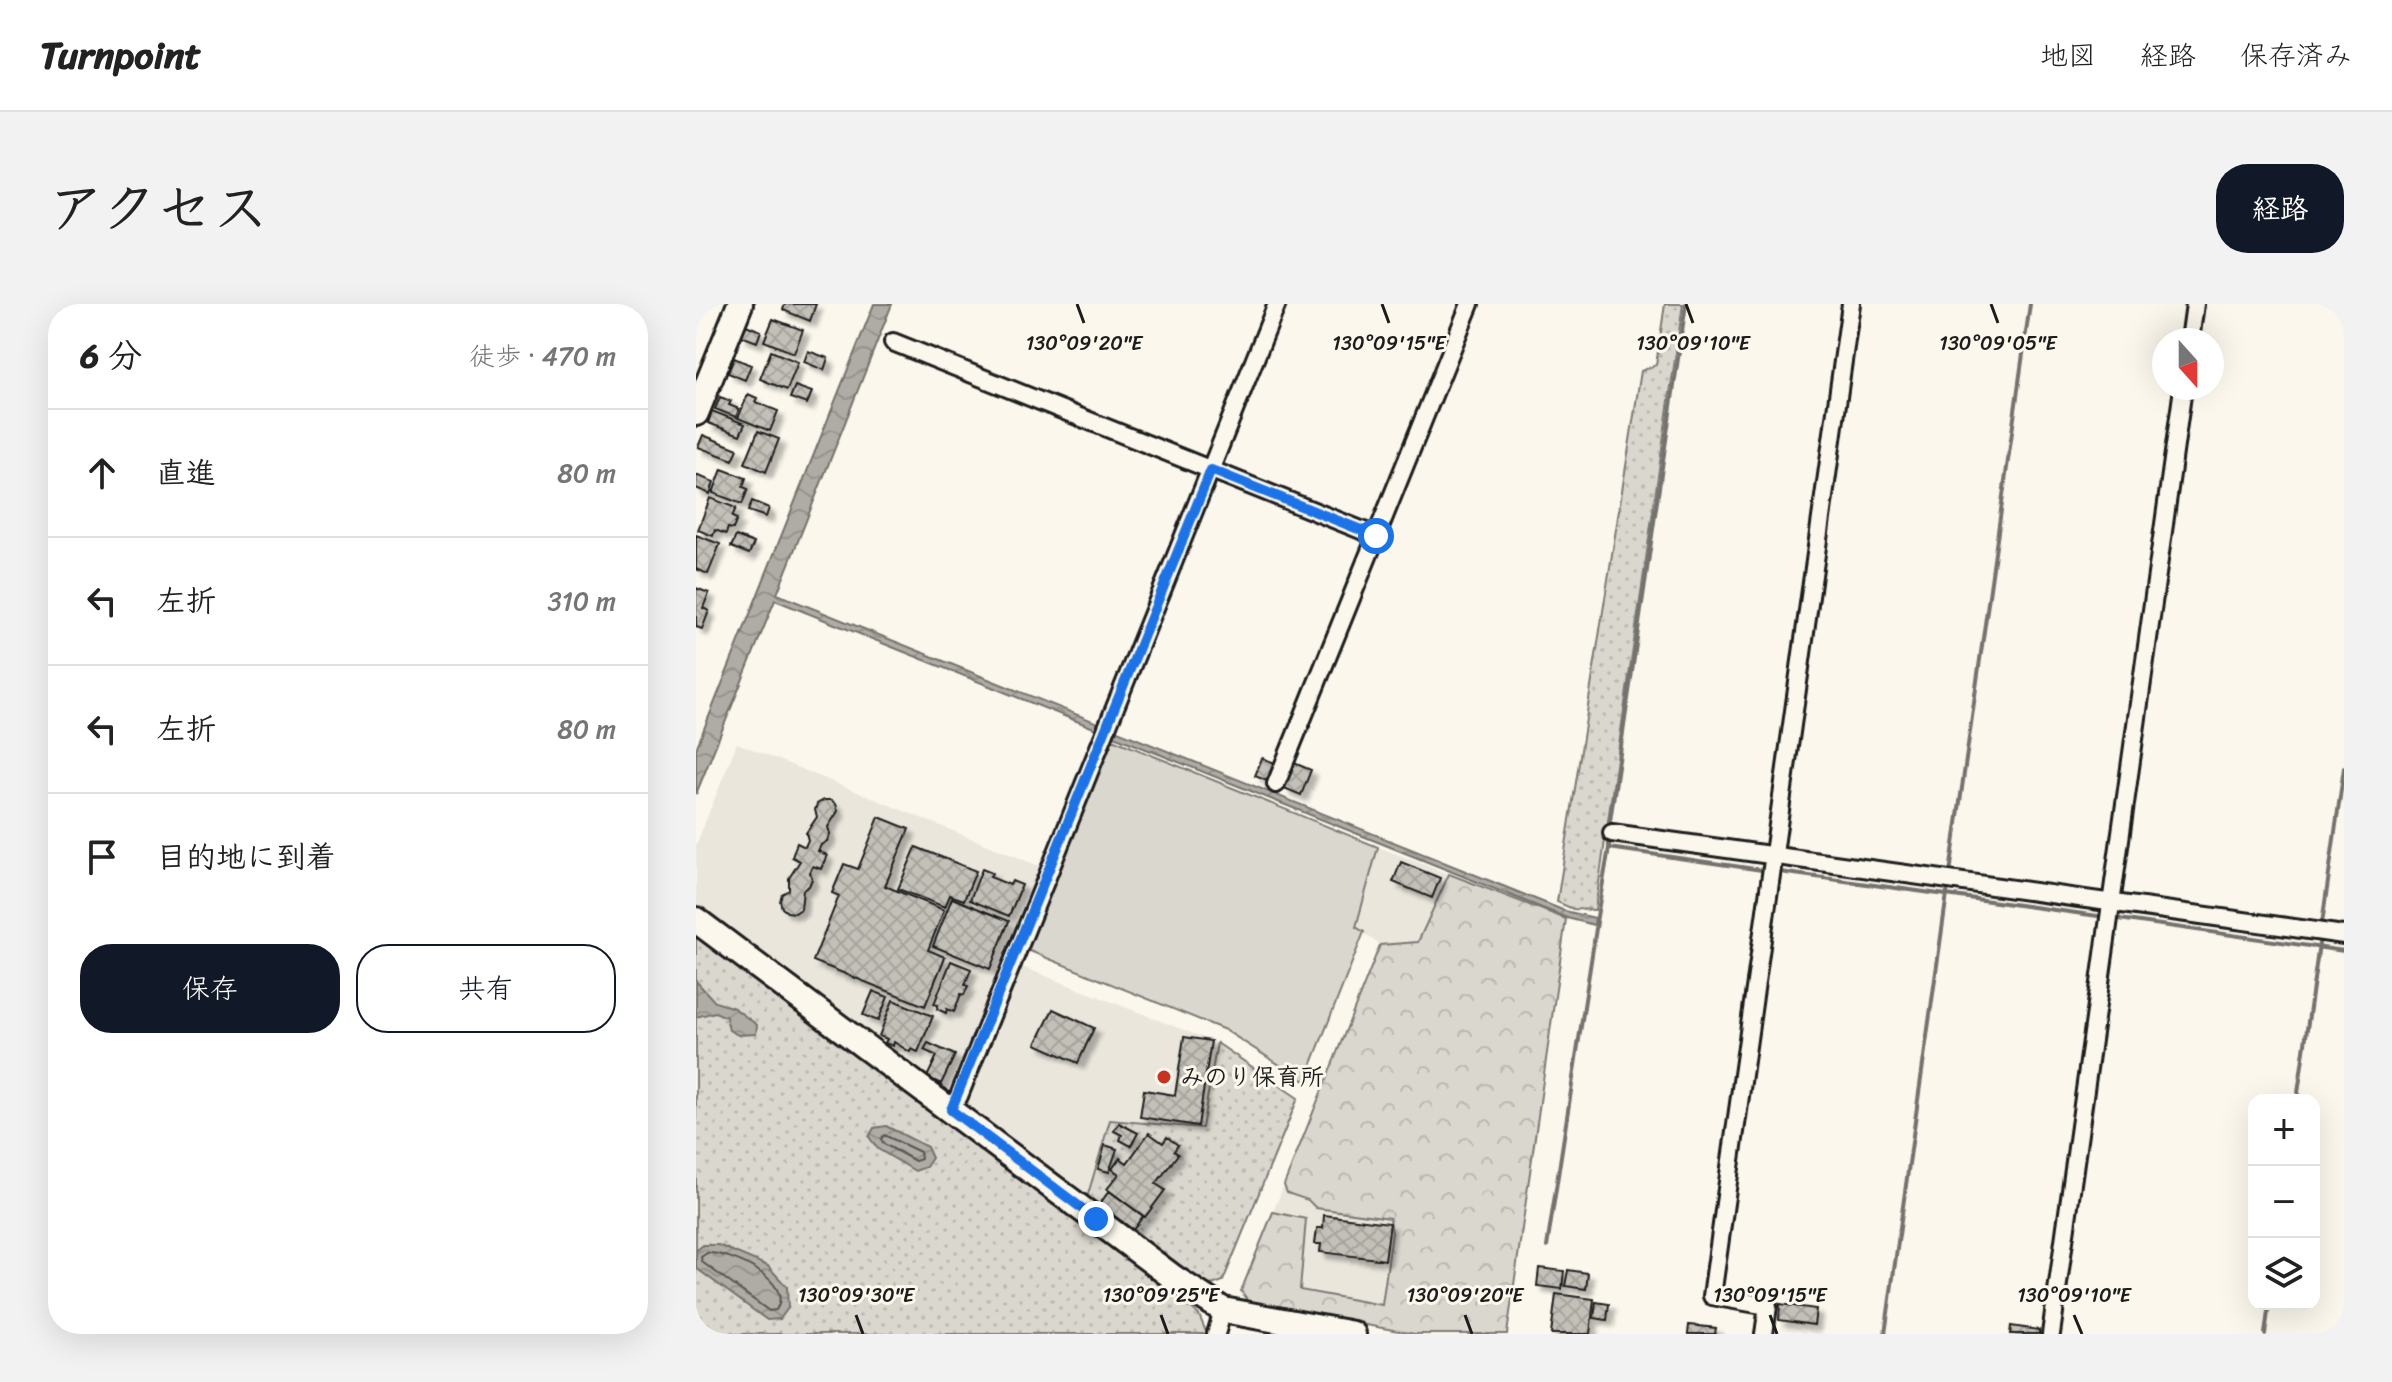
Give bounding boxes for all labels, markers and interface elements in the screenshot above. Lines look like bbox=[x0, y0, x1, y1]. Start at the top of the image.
text: Turnpoint bbox=[40, 22, 201, 89]
text: 地図 bbox=[2040, 31, 2096, 80]
text: 経路 bbox=[2140, 31, 2196, 80]
text: 保存済み bbox=[2240, 31, 2352, 80]
text: アクセス bbox=[48, 159, 269, 258]
button: 経路 bbox=[2216, 164, 2344, 253]
text: 6 分 bbox=[80, 326, 142, 386]
text: 130°09'20"E bbox=[1026, 326, 1144, 361]
text: 130°09'15"E bbox=[1332, 326, 1448, 361]
text: 130°09'10"E bbox=[1636, 326, 1752, 361]
text: 130°09'05"E bbox=[1939, 326, 2059, 361]
north arrow bbox=[2152, 328, 2224, 400]
text: 徒歩 · 470 m bbox=[469, 333, 616, 379]
text: 直進 bbox=[156, 446, 216, 500]
text: 80 m bbox=[557, 450, 616, 496]
icon: ahead bbox=[80, 451, 124, 495]
route start bbox=[1358, 518, 1394, 554]
text: 左折 bbox=[156, 574, 216, 628]
text: 310 m bbox=[547, 578, 616, 624]
icon: left bbox=[80, 579, 124, 623]
text: 左折 bbox=[156, 702, 216, 756]
text: 80 m bbox=[557, 706, 616, 752]
icon: left bbox=[80, 707, 124, 751]
text: 目的地に到着 bbox=[156, 830, 336, 884]
icon: arrive bbox=[80, 835, 124, 879]
button: 保存 bbox=[80, 944, 340, 1033]
button: 共有 bbox=[356, 944, 616, 1033]
place label: みのり保育所 bbox=[1180, 1056, 1324, 1098]
marker: みのり保育所 bbox=[1155, 1068, 1173, 1086]
map controls bbox=[2248, 1094, 2320, 1310]
button: + bbox=[2248, 1094, 2320, 1166]
button: − bbox=[2248, 1166, 2320, 1238]
route end bbox=[1078, 1201, 1114, 1237]
button: layers bbox=[2248, 1238, 2320, 1310]
text: 130°09'30"E bbox=[798, 1278, 916, 1313]
text: 130°09'25"E bbox=[1103, 1278, 1221, 1313]
text: 130°09'20"E bbox=[1407, 1278, 1525, 1313]
text: 130°09'15"E bbox=[1713, 1278, 1829, 1313]
text: 130°09'10"E bbox=[2017, 1278, 2133, 1313]

